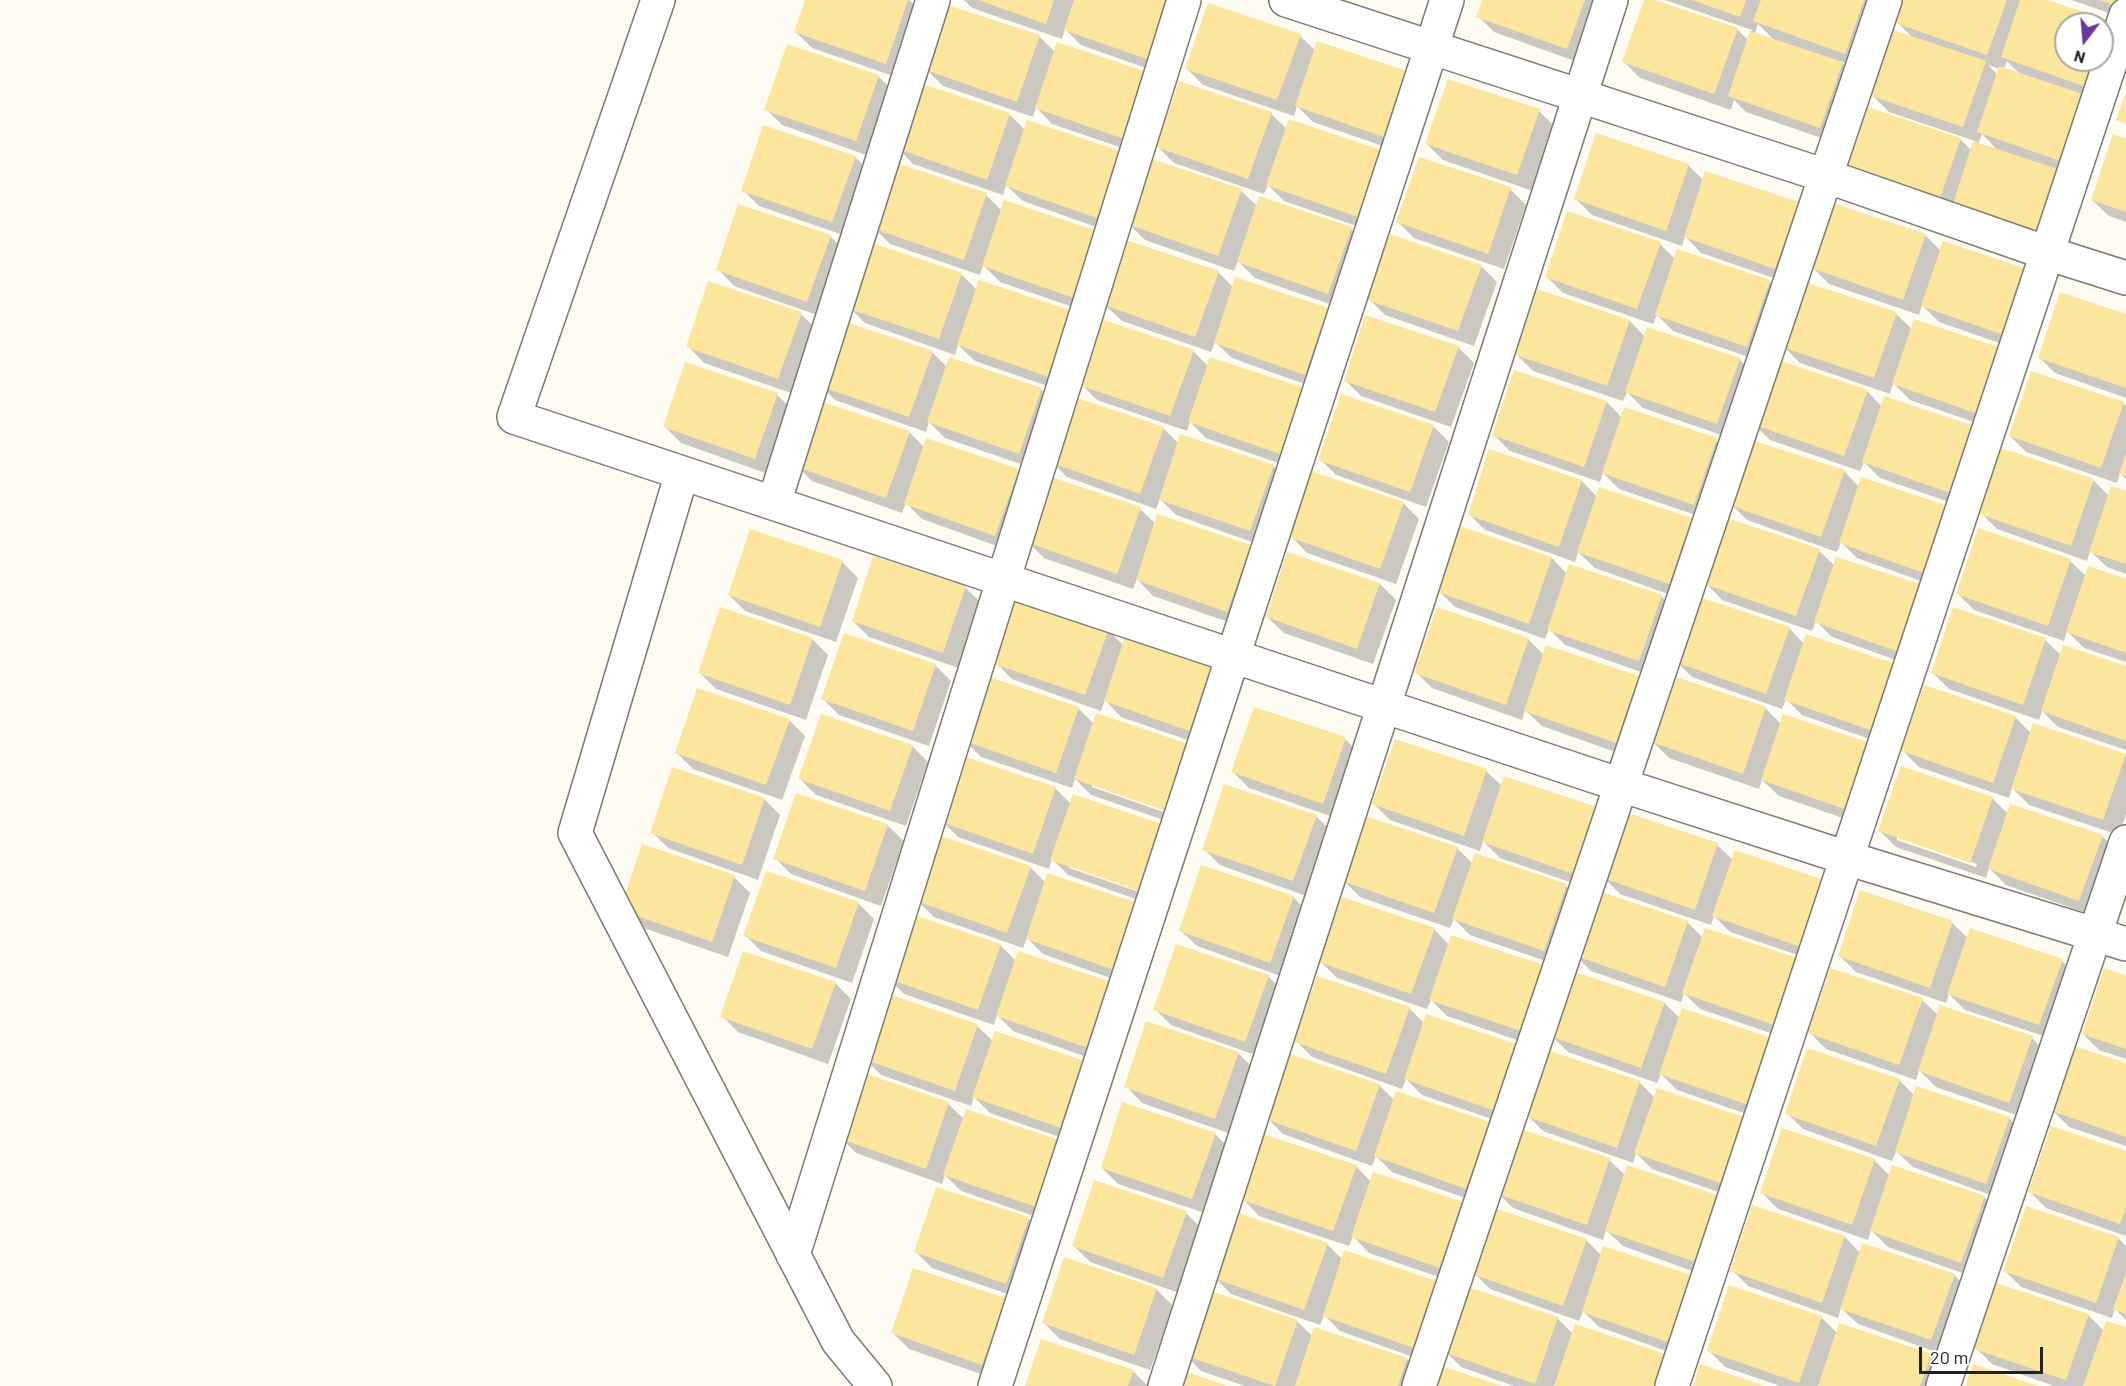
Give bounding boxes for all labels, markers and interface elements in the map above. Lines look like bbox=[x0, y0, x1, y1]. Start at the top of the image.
north arrow bbox=[2054, 12, 2114, 72]
text: N bbox=[2072, 47, 2087, 68]
scale bar bbox=[1922, 1335, 2046, 1373]
text: 20 m bbox=[1930, 1346, 1968, 1368]

